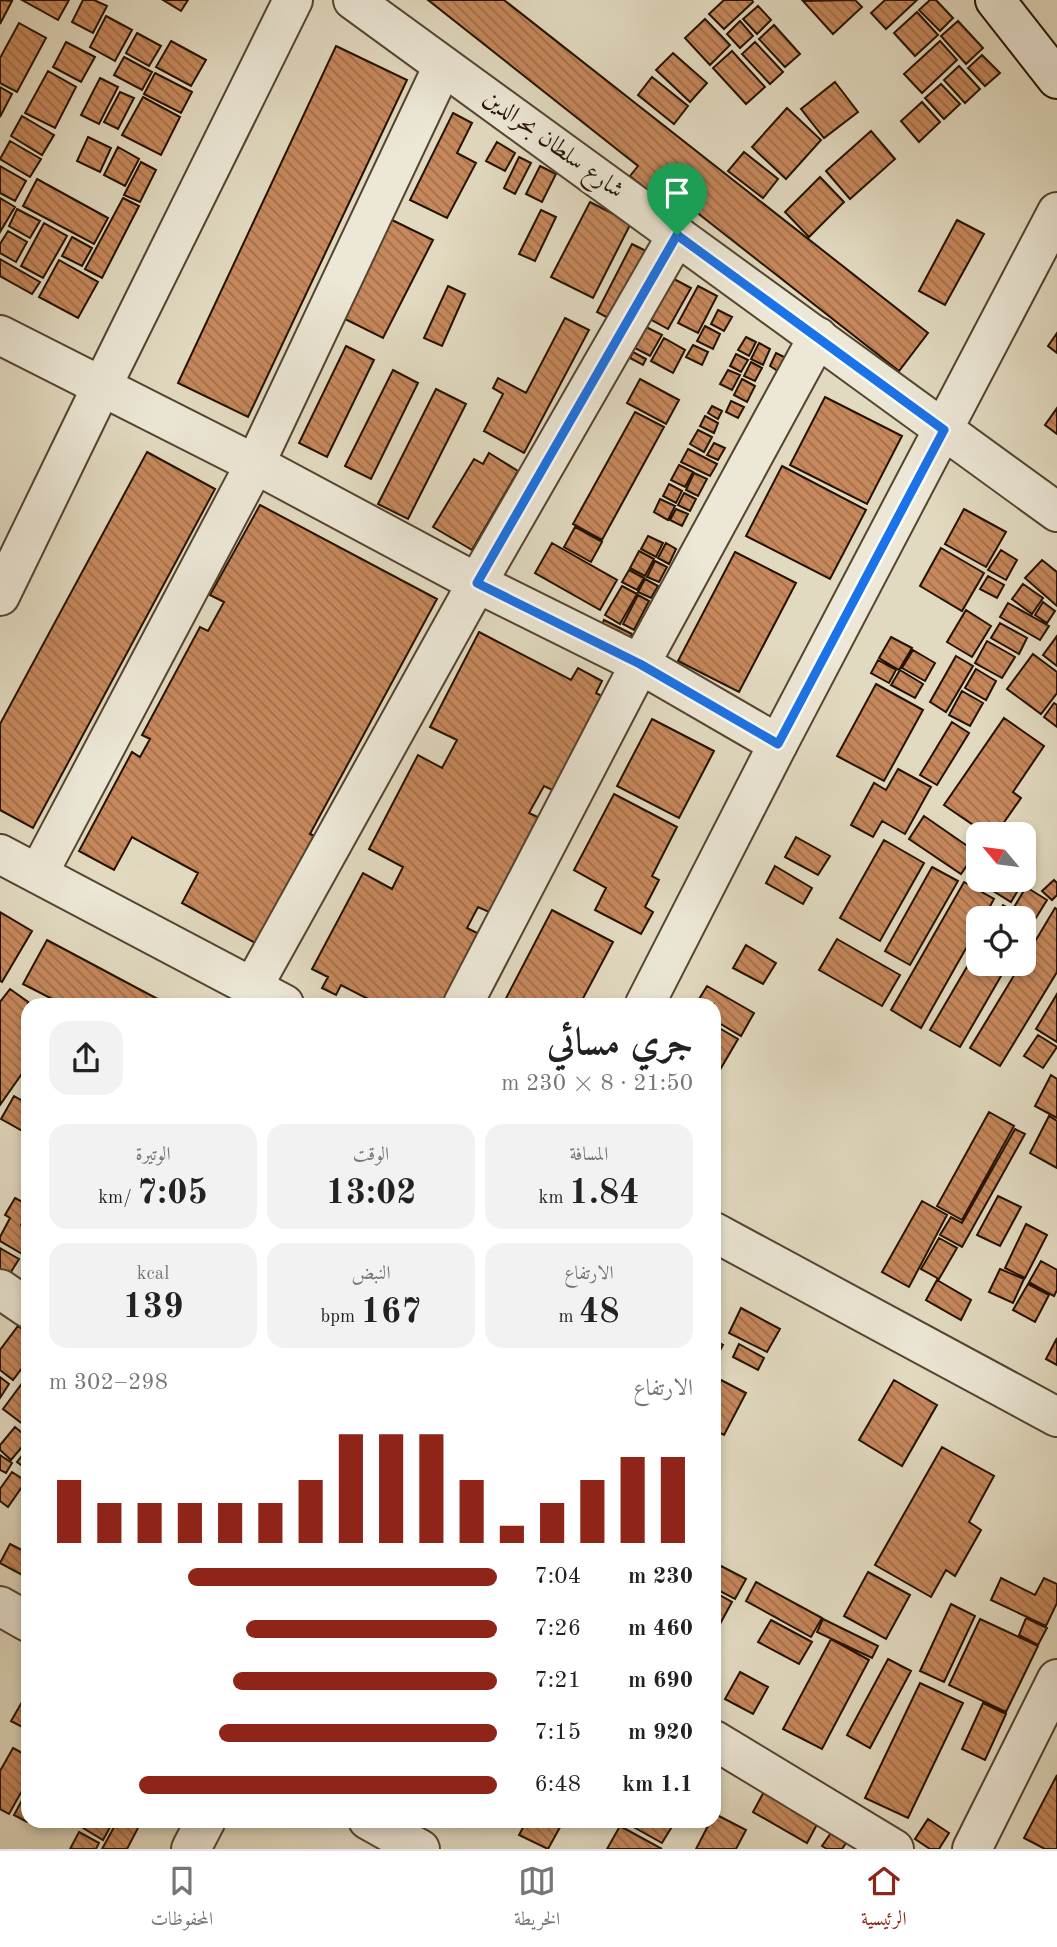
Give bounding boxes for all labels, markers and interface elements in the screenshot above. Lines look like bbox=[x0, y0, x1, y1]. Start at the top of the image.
street label: شارع سلطان بحرالدين bbox=[475, 86, 628, 209]
pin bbox=[647, 163, 707, 235]
icon: arrive bbox=[658, 174, 696, 212]
north arrow bbox=[966, 822, 1036, 892]
map controls bbox=[966, 822, 1036, 976]
button: locate bbox=[966, 906, 1036, 976]
button: share bbox=[49, 1021, 123, 1095]
text: جري مسائي bbox=[547, 1025, 693, 1063]
text: 21:50 · 8 × 230 m bbox=[501, 1072, 693, 1095]
text: الوتيرة bbox=[135, 1146, 171, 1165]
text: الوقت bbox=[353, 1146, 389, 1165]
text: المسافة bbox=[570, 1146, 608, 1165]
text: 7:05 bbox=[137, 1176, 208, 1211]
text: 13:02 bbox=[325, 1176, 417, 1211]
text: 1.84 bbox=[569, 1176, 640, 1211]
text: /km bbox=[98, 1189, 137, 1208]
text: km bbox=[539, 1189, 569, 1208]
text: kcal bbox=[137, 1265, 169, 1284]
text: النبض bbox=[351, 1265, 391, 1284]
text: الارتفاع bbox=[564, 1265, 614, 1284]
text: 139 bbox=[123, 1290, 183, 1325]
text: 167 bbox=[361, 1295, 421, 1330]
text: 48 bbox=[579, 1295, 620, 1330]
text: bpm bbox=[321, 1308, 361, 1327]
text: m bbox=[558, 1308, 579, 1327]
text: 298–302 m bbox=[49, 1371, 168, 1394]
text: الارتفاع bbox=[633, 1377, 693, 1400]
text: 7:04 bbox=[535, 1565, 581, 1588]
text: 230 m bbox=[628, 1565, 693, 1588]
text: 7:26 bbox=[535, 1617, 581, 1640]
text: 460 m bbox=[628, 1617, 693, 1640]
text: 7:21 bbox=[535, 1669, 581, 1692]
text: 690 m bbox=[628, 1669, 693, 1692]
text: 7:15 bbox=[535, 1721, 581, 1744]
text: 920 m bbox=[628, 1721, 693, 1744]
text: 6:48 bbox=[535, 1773, 581, 1796]
text: 1.1 km bbox=[622, 1773, 693, 1796]
tab: المحفوظات bbox=[150, 1862, 213, 1937]
tab: الخريطة bbox=[514, 1862, 560, 1937]
tab: الرئيسية bbox=[861, 1862, 907, 1937]

